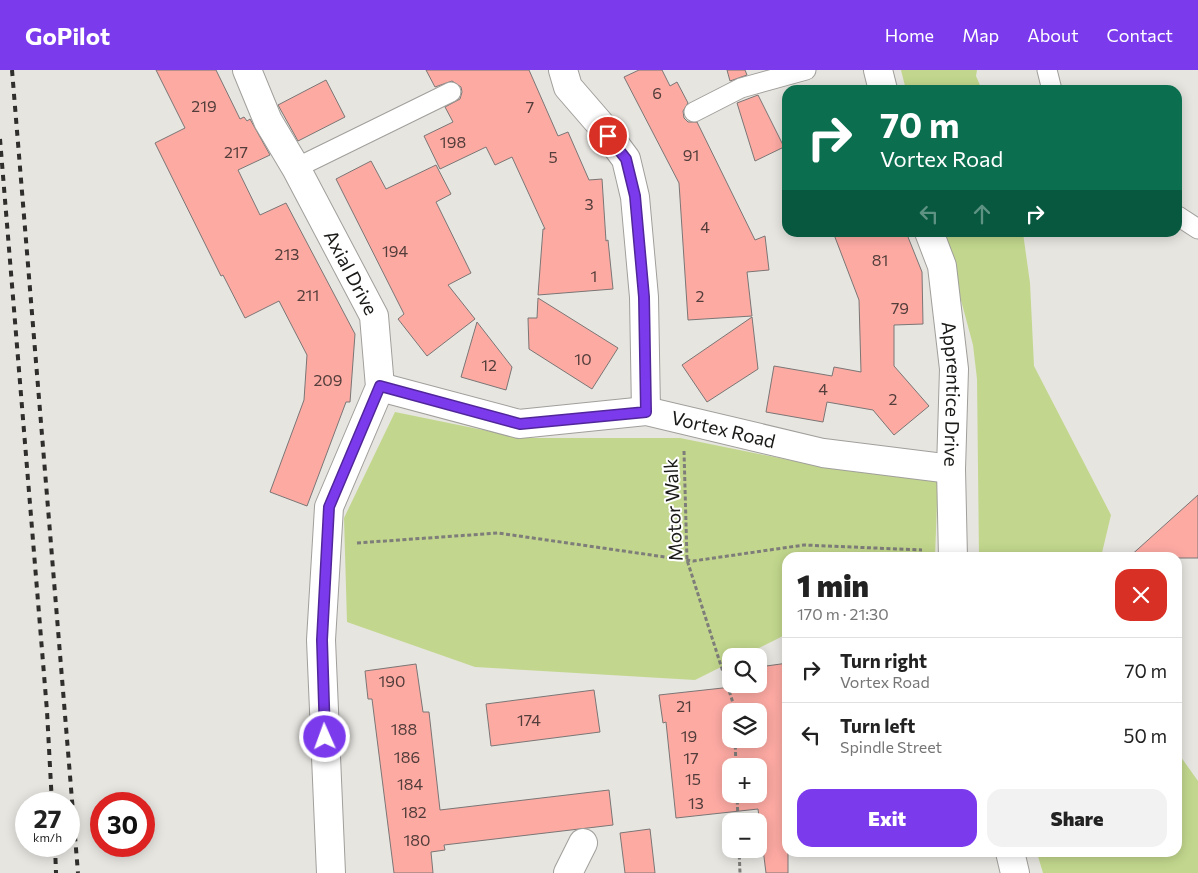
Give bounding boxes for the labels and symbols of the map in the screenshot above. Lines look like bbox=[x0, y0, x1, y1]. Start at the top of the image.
house number: 6 bbox=[652, 83, 662, 102]
house number: 219 bbox=[191, 96, 217, 115]
house number: 7 bbox=[526, 97, 534, 116]
pin bbox=[587, 115, 629, 157]
house number: 198 bbox=[440, 132, 466, 151]
house number: 217 bbox=[224, 142, 248, 161]
house number: 91 bbox=[683, 145, 699, 164]
house number: 5 bbox=[548, 147, 558, 166]
house number: 3 bbox=[584, 194, 594, 213]
house number: 4 bbox=[700, 217, 710, 236]
street label: Axial Drive bbox=[320, 226, 383, 319]
house number: 194 bbox=[382, 241, 408, 260]
house number: 213 bbox=[275, 244, 299, 263]
house number: 81 bbox=[872, 250, 888, 269]
house number: 1 bbox=[591, 266, 597, 285]
house number: 211 bbox=[297, 285, 319, 304]
house number: 2 bbox=[696, 286, 705, 305]
house number: 79 bbox=[891, 298, 909, 317]
street label: Apprentice Drive bbox=[938, 320, 966, 467]
house number: 10 bbox=[574, 349, 592, 368]
house number: 12 bbox=[481, 355, 497, 374]
house number: 209 bbox=[314, 370, 342, 389]
house number: 4 bbox=[818, 379, 828, 398]
house number: 2 bbox=[889, 389, 898, 408]
street label: Vortex Road bbox=[669, 405, 778, 452]
street label: Motor Walk bbox=[658, 458, 687, 562]
house number: 190 bbox=[379, 671, 406, 690]
house number: 21 bbox=[676, 696, 692, 715]
position arrow bbox=[298, 710, 350, 762]
house number: 174 bbox=[517, 710, 541, 729]
house number: 188 bbox=[391, 719, 417, 738]
house number: 19 bbox=[681, 726, 697, 745]
house number: 186 bbox=[394, 747, 420, 766]
house number: 17 bbox=[683, 748, 699, 767]
house number: 15 bbox=[685, 769, 701, 788]
house number: 184 bbox=[397, 774, 423, 793]
speed limit sign: 30 bbox=[90, 792, 155, 857]
house number: 13 bbox=[688, 793, 704, 812]
house number: 182 bbox=[401, 802, 427, 821]
house number: 180 bbox=[404, 830, 431, 849]

